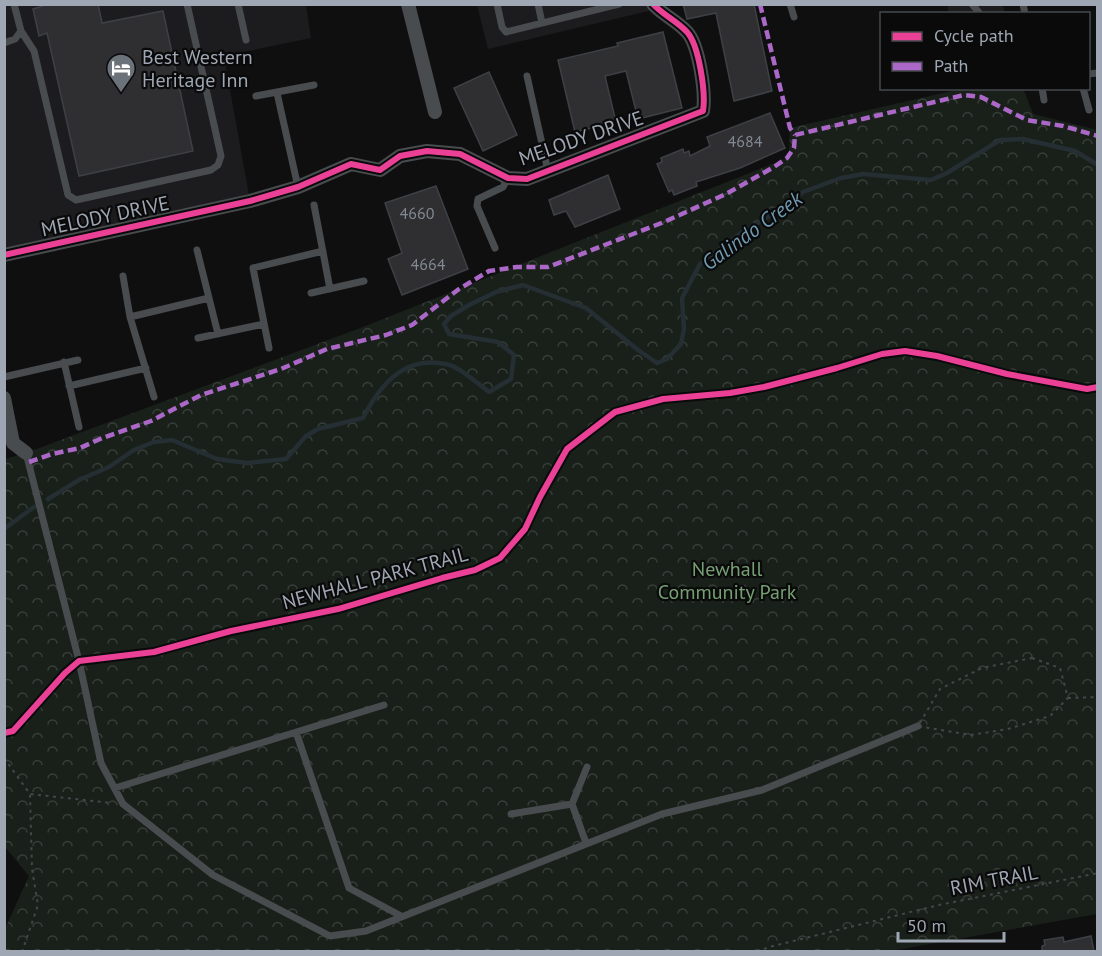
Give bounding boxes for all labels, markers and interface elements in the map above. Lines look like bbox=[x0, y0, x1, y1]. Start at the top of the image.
legend bbox=[880, 12, 1090, 90]
text: Cycle path bbox=[934, 24, 1014, 47]
place label: Best Western Heritage Inn bbox=[142, 44, 253, 93]
hotel icon: Best Western Heritage Inn bbox=[105, 52, 137, 94]
text: Path bbox=[934, 54, 968, 77]
street label: MELODY DRIVE bbox=[515, 104, 647, 172]
house number: 4684 bbox=[728, 131, 763, 151]
water label: Galindo Creek bbox=[696, 184, 809, 276]
street label: MELODY DRIVE bbox=[39, 190, 171, 242]
house number: 4660 bbox=[400, 203, 435, 223]
house number: 4664 bbox=[411, 254, 446, 274]
street label: NEWHALL PARK TRAIL bbox=[279, 541, 471, 615]
park label: Newhall Community Park bbox=[658, 556, 797, 605]
street label: RIM TRAIL bbox=[948, 859, 1040, 901]
scale bar bbox=[898, 905, 1004, 943]
text: 50 m bbox=[907, 914, 946, 937]

